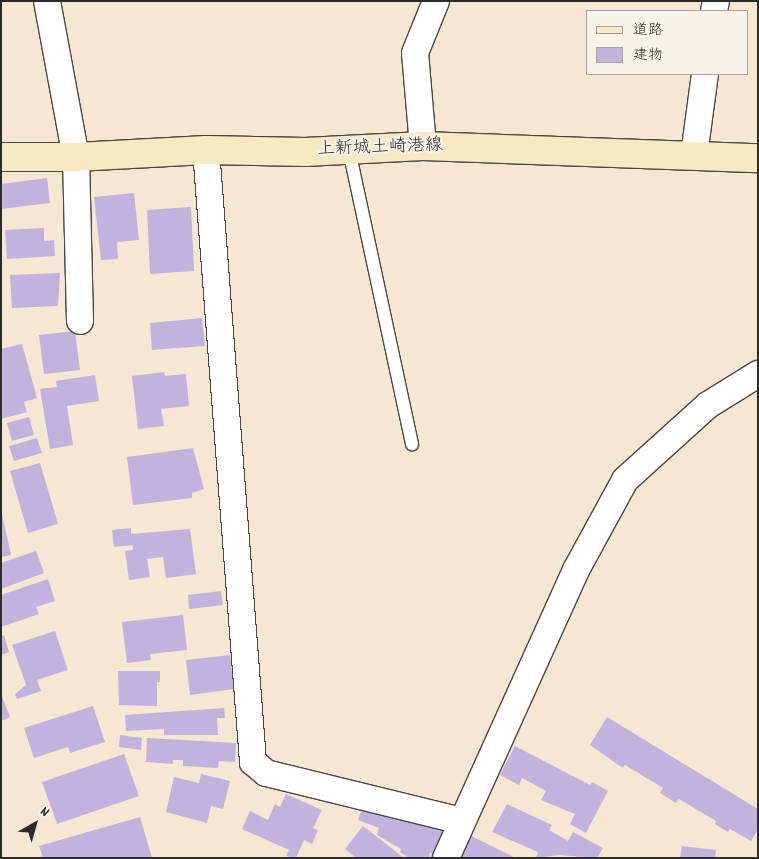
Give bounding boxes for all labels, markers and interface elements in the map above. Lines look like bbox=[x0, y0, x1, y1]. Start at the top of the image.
legend bbox=[586, 10, 749, 75]
text: 道路 bbox=[633, 20, 663, 42]
text: 建物 bbox=[633, 45, 663, 67]
street label: 上新城土崎港線 bbox=[317, 136, 443, 162]
north arrow bbox=[10, 799, 60, 849]
text: N bbox=[35, 802, 53, 822]

